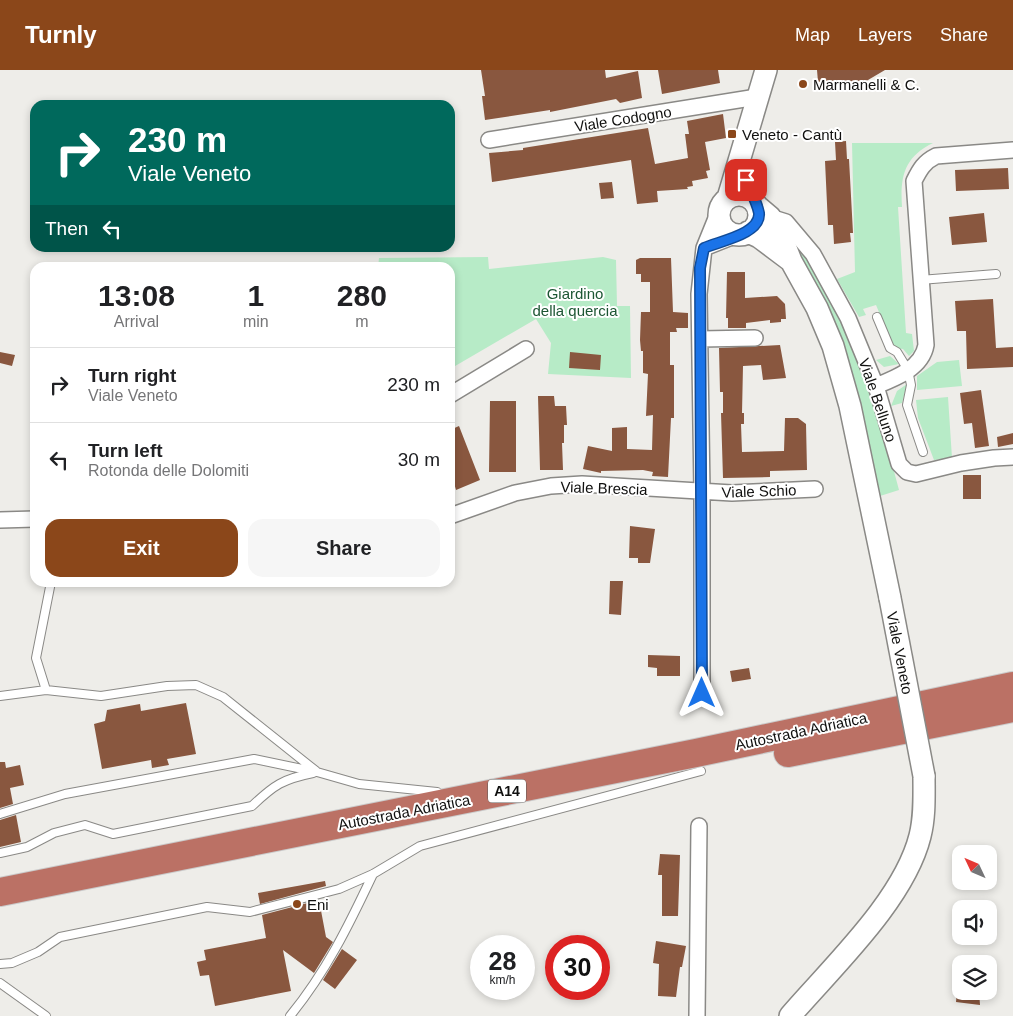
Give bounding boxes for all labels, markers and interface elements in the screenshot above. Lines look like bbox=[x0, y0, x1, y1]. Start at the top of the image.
text: Turnly bbox=[25, 21, 97, 48]
text: Map bbox=[795, 25, 830, 45]
text: Layers bbox=[858, 25, 912, 45]
text: Share bbox=[940, 25, 988, 45]
place label: Marmanelli & C. bbox=[813, 76, 920, 93]
marker: Marmanelli & C. bbox=[797, 78, 809, 90]
street label: Viale Codogno bbox=[573, 103, 673, 135]
icon: right bbox=[45, 120, 110, 185]
text: 230 m bbox=[128, 120, 227, 159]
place label: Veneto - Cantù bbox=[742, 126, 842, 143]
marker: Veneto - Cantù bbox=[726, 128, 738, 140]
pin bbox=[725, 159, 767, 201]
text: Viale Veneto bbox=[128, 161, 251, 186]
icon: arrive bbox=[732, 166, 760, 194]
icon: left bbox=[98, 215, 126, 243]
text: Then bbox=[45, 218, 88, 239]
text: 13:08 bbox=[98, 279, 175, 312]
text: 1 bbox=[247, 279, 264, 312]
text: 280 bbox=[337, 279, 387, 312]
park label: Giardino della quercia bbox=[532, 285, 618, 319]
text: Arrival bbox=[114, 313, 159, 330]
text: min bbox=[243, 313, 269, 330]
text: m bbox=[355, 313, 368, 330]
street label: Viale Belluno bbox=[856, 356, 900, 444]
text: Turn right bbox=[88, 365, 176, 386]
icon: right bbox=[45, 371, 73, 399]
text: 230 m bbox=[387, 374, 440, 395]
text: Viale Veneto bbox=[88, 387, 178, 404]
text: Turn left bbox=[88, 440, 163, 461]
icon: left bbox=[45, 446, 73, 474]
text: 30 m bbox=[398, 449, 440, 470]
text: Rotonda delle Dolomiti bbox=[88, 462, 249, 479]
street label: Viale Brescia bbox=[560, 478, 649, 498]
street label: Viale Schio bbox=[721, 481, 797, 501]
button: Exit bbox=[45, 519, 238, 577]
button: Share bbox=[248, 519, 440, 577]
street label: Viale Veneto bbox=[884, 610, 916, 696]
position arrow bbox=[675, 666, 727, 718]
street label: Autostrada Adriatica bbox=[734, 709, 869, 753]
road number: A14 bbox=[488, 779, 526, 802]
street label: Autostrada Adriatica bbox=[336, 791, 472, 833]
north arrow bbox=[952, 845, 998, 890]
map controls bbox=[952, 845, 997, 1000]
place label: Eni bbox=[307, 896, 329, 913]
marker: Eni bbox=[291, 898, 303, 910]
button: sound bbox=[952, 900, 997, 945]
speed limit sign: 30 bbox=[545, 935, 610, 1000]
text: 28 bbox=[489, 947, 516, 975]
button: layers bbox=[952, 955, 997, 1000]
text: km/h bbox=[489, 973, 516, 987]

